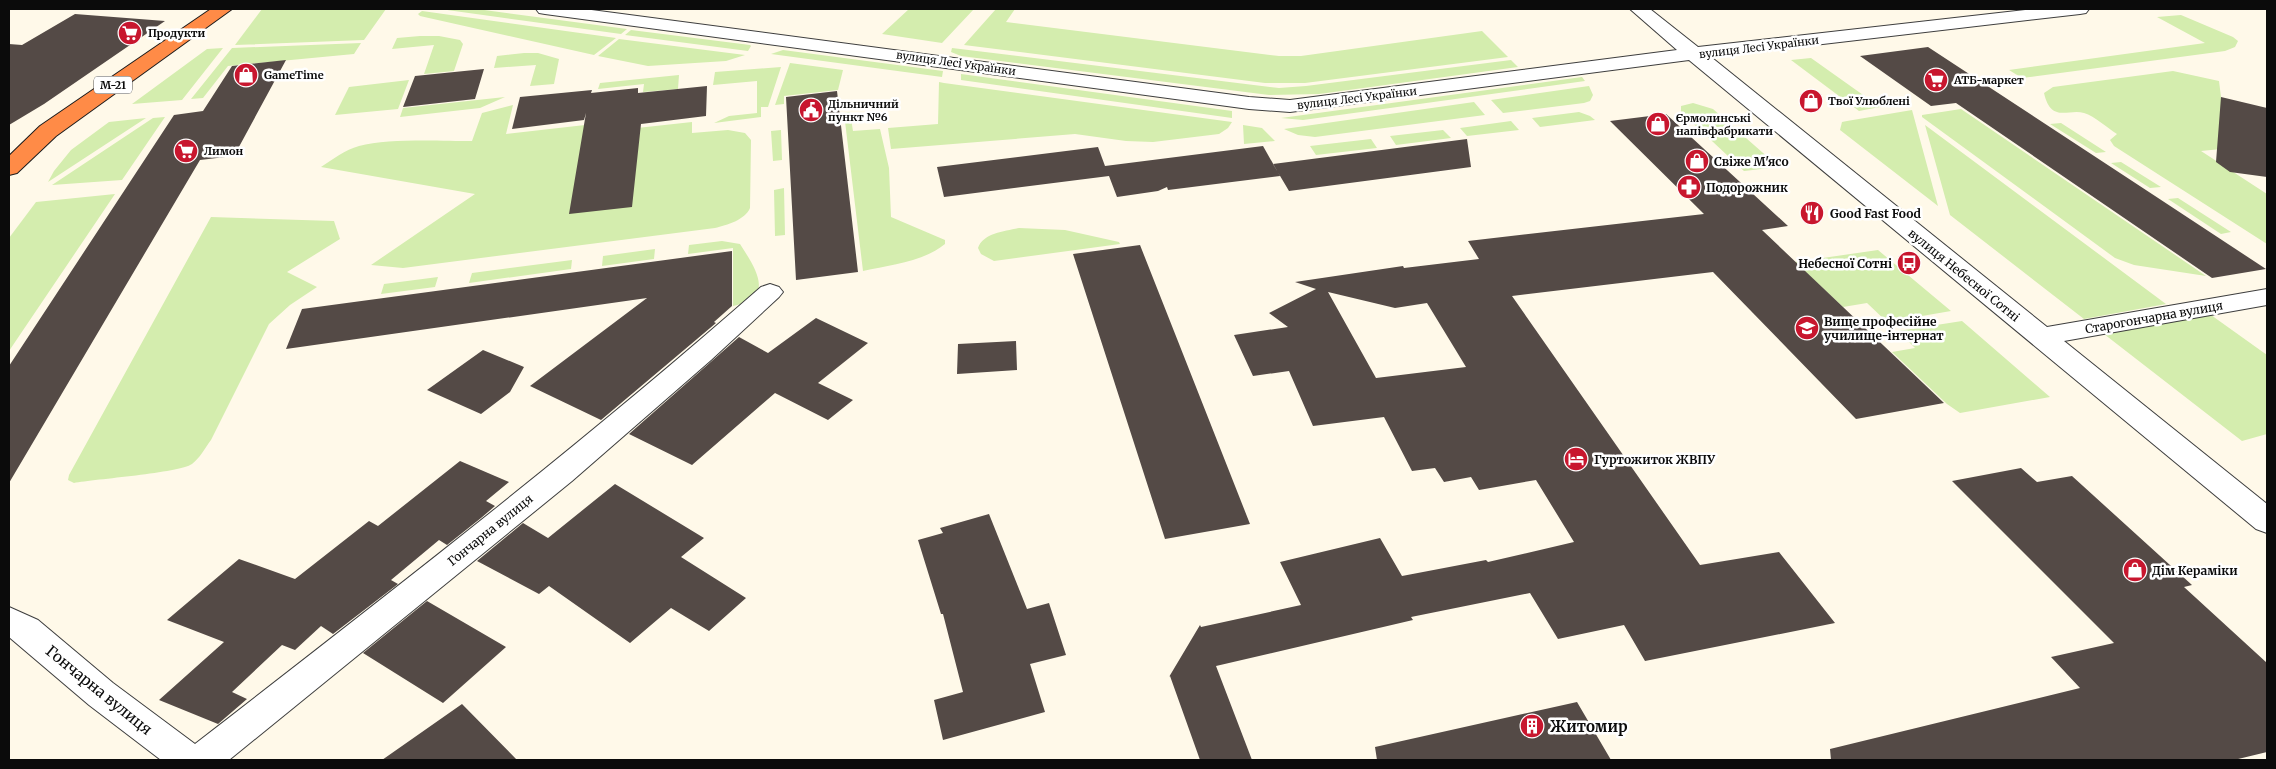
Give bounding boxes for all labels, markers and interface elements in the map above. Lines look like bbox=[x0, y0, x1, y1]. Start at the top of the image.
supermarket icon: Продукти bbox=[117, 20, 143, 46]
place label: Продукти bbox=[148, 26, 206, 40]
street label: вулиця Лесі Українки bbox=[1698, 33, 1820, 61]
street label: вулиця Лесі Українки bbox=[895, 48, 1017, 78]
shop icon: GameTime bbox=[233, 62, 259, 88]
supermarket icon: АТБ-маркет bbox=[1923, 67, 1949, 93]
place label: GameTime bbox=[264, 68, 324, 82]
place label: АТБ-маркет bbox=[1953, 73, 2024, 87]
road number: М-21 bbox=[94, 76, 132, 94]
street label: вулиця Лесі Українки bbox=[1296, 84, 1418, 112]
shop icon: Твої Улюблені bbox=[1798, 88, 1824, 114]
place label: Твої Улюблені bbox=[1828, 94, 1910, 108]
public building icon: Дільничний пункт №6 bbox=[798, 97, 824, 123]
place label: Дільничний пункт №6 bbox=[828, 97, 899, 124]
shop icon: Єрмолинські напівфабрикати bbox=[1645, 111, 1671, 137]
place label: Єрмолинські напівфабрикати bbox=[1676, 111, 1773, 138]
supermarket icon: Лимон bbox=[173, 138, 199, 164]
place label: Лимон bbox=[204, 144, 243, 158]
shop icon: Свіже М'ясо bbox=[1684, 148, 1710, 174]
place label: Свіже М'ясо bbox=[1714, 154, 1789, 169]
pharmacy icon: Подорожник bbox=[1676, 174, 1702, 200]
place label: Подорожник bbox=[1706, 180, 1788, 195]
restaurant icon: Good Fast Food bbox=[1799, 200, 1825, 226]
place label: Good Fast Food bbox=[1830, 206, 1922, 221]
street label: вулиця Небесної Сотні bbox=[1905, 225, 2023, 325]
bus stop icon: Небесної Сотні bbox=[1896, 250, 1922, 276]
place label: Небесної Сотні bbox=[1798, 256, 1892, 271]
street label: Старогончарна вулиця bbox=[2084, 297, 2224, 337]
place label: Вище професійне училище-інтернат bbox=[1824, 314, 1944, 343]
school or university icon: Вище професійне училище-інтернат bbox=[1794, 315, 1820, 341]
hotel icon: Гуртожиток ЖВПУ bbox=[1563, 446, 1589, 472]
place label: Гуртожиток ЖВПУ bbox=[1594, 452, 1715, 467]
street label: Гончарна вулиця bbox=[444, 491, 536, 569]
shop icon: Дім Кераміки bbox=[2122, 557, 2148, 583]
place label: Дім Кераміки bbox=[2152, 563, 2238, 578]
street label: Гончарна вулиця bbox=[42, 641, 156, 739]
building icon: Житомир bbox=[1519, 713, 1545, 739]
place label: Житомир bbox=[1550, 717, 1628, 736]

